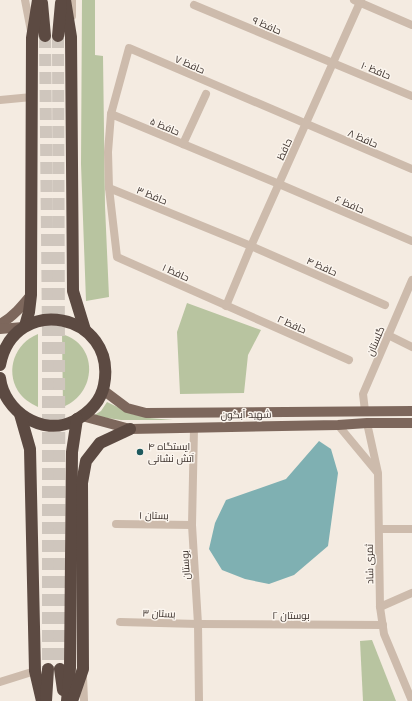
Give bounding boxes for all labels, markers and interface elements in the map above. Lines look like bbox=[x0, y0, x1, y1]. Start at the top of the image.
street label: حافظ ۹ bbox=[250, 14, 283, 37]
street label: حافظ ۷ bbox=[173, 52, 207, 77]
street label: حافظ ۱۰ bbox=[359, 59, 393, 82]
street label: حافظ ۵ bbox=[148, 114, 181, 138]
street label: حافظ ۸ bbox=[346, 126, 380, 151]
street label: حافظ bbox=[274, 136, 295, 162]
street label: حافظ ۳ bbox=[135, 183, 169, 207]
street label: حافظ ۶ bbox=[333, 193, 366, 216]
street label: حافظ ۴ bbox=[305, 254, 339, 279]
street label: حافظ ۱ bbox=[160, 261, 191, 284]
street label: حافظ ۲ bbox=[275, 312, 308, 337]
street label: گلستان bbox=[363, 324, 387, 358]
street label: شهید آبگون bbox=[221, 408, 272, 421]
place label: ایستگاه ۴ آتش نشانی bbox=[148, 440, 195, 465]
marker: ایستگاه ۴ آتش نشانی bbox=[135, 447, 145, 457]
street label: بستان ۱ bbox=[139, 509, 169, 522]
street label: ثمری شاد bbox=[363, 543, 376, 584]
street label: بوستان bbox=[178, 550, 193, 580]
street label: بستان ۳ bbox=[142, 606, 176, 621]
street label: بوستان ۲ bbox=[272, 609, 310, 622]

